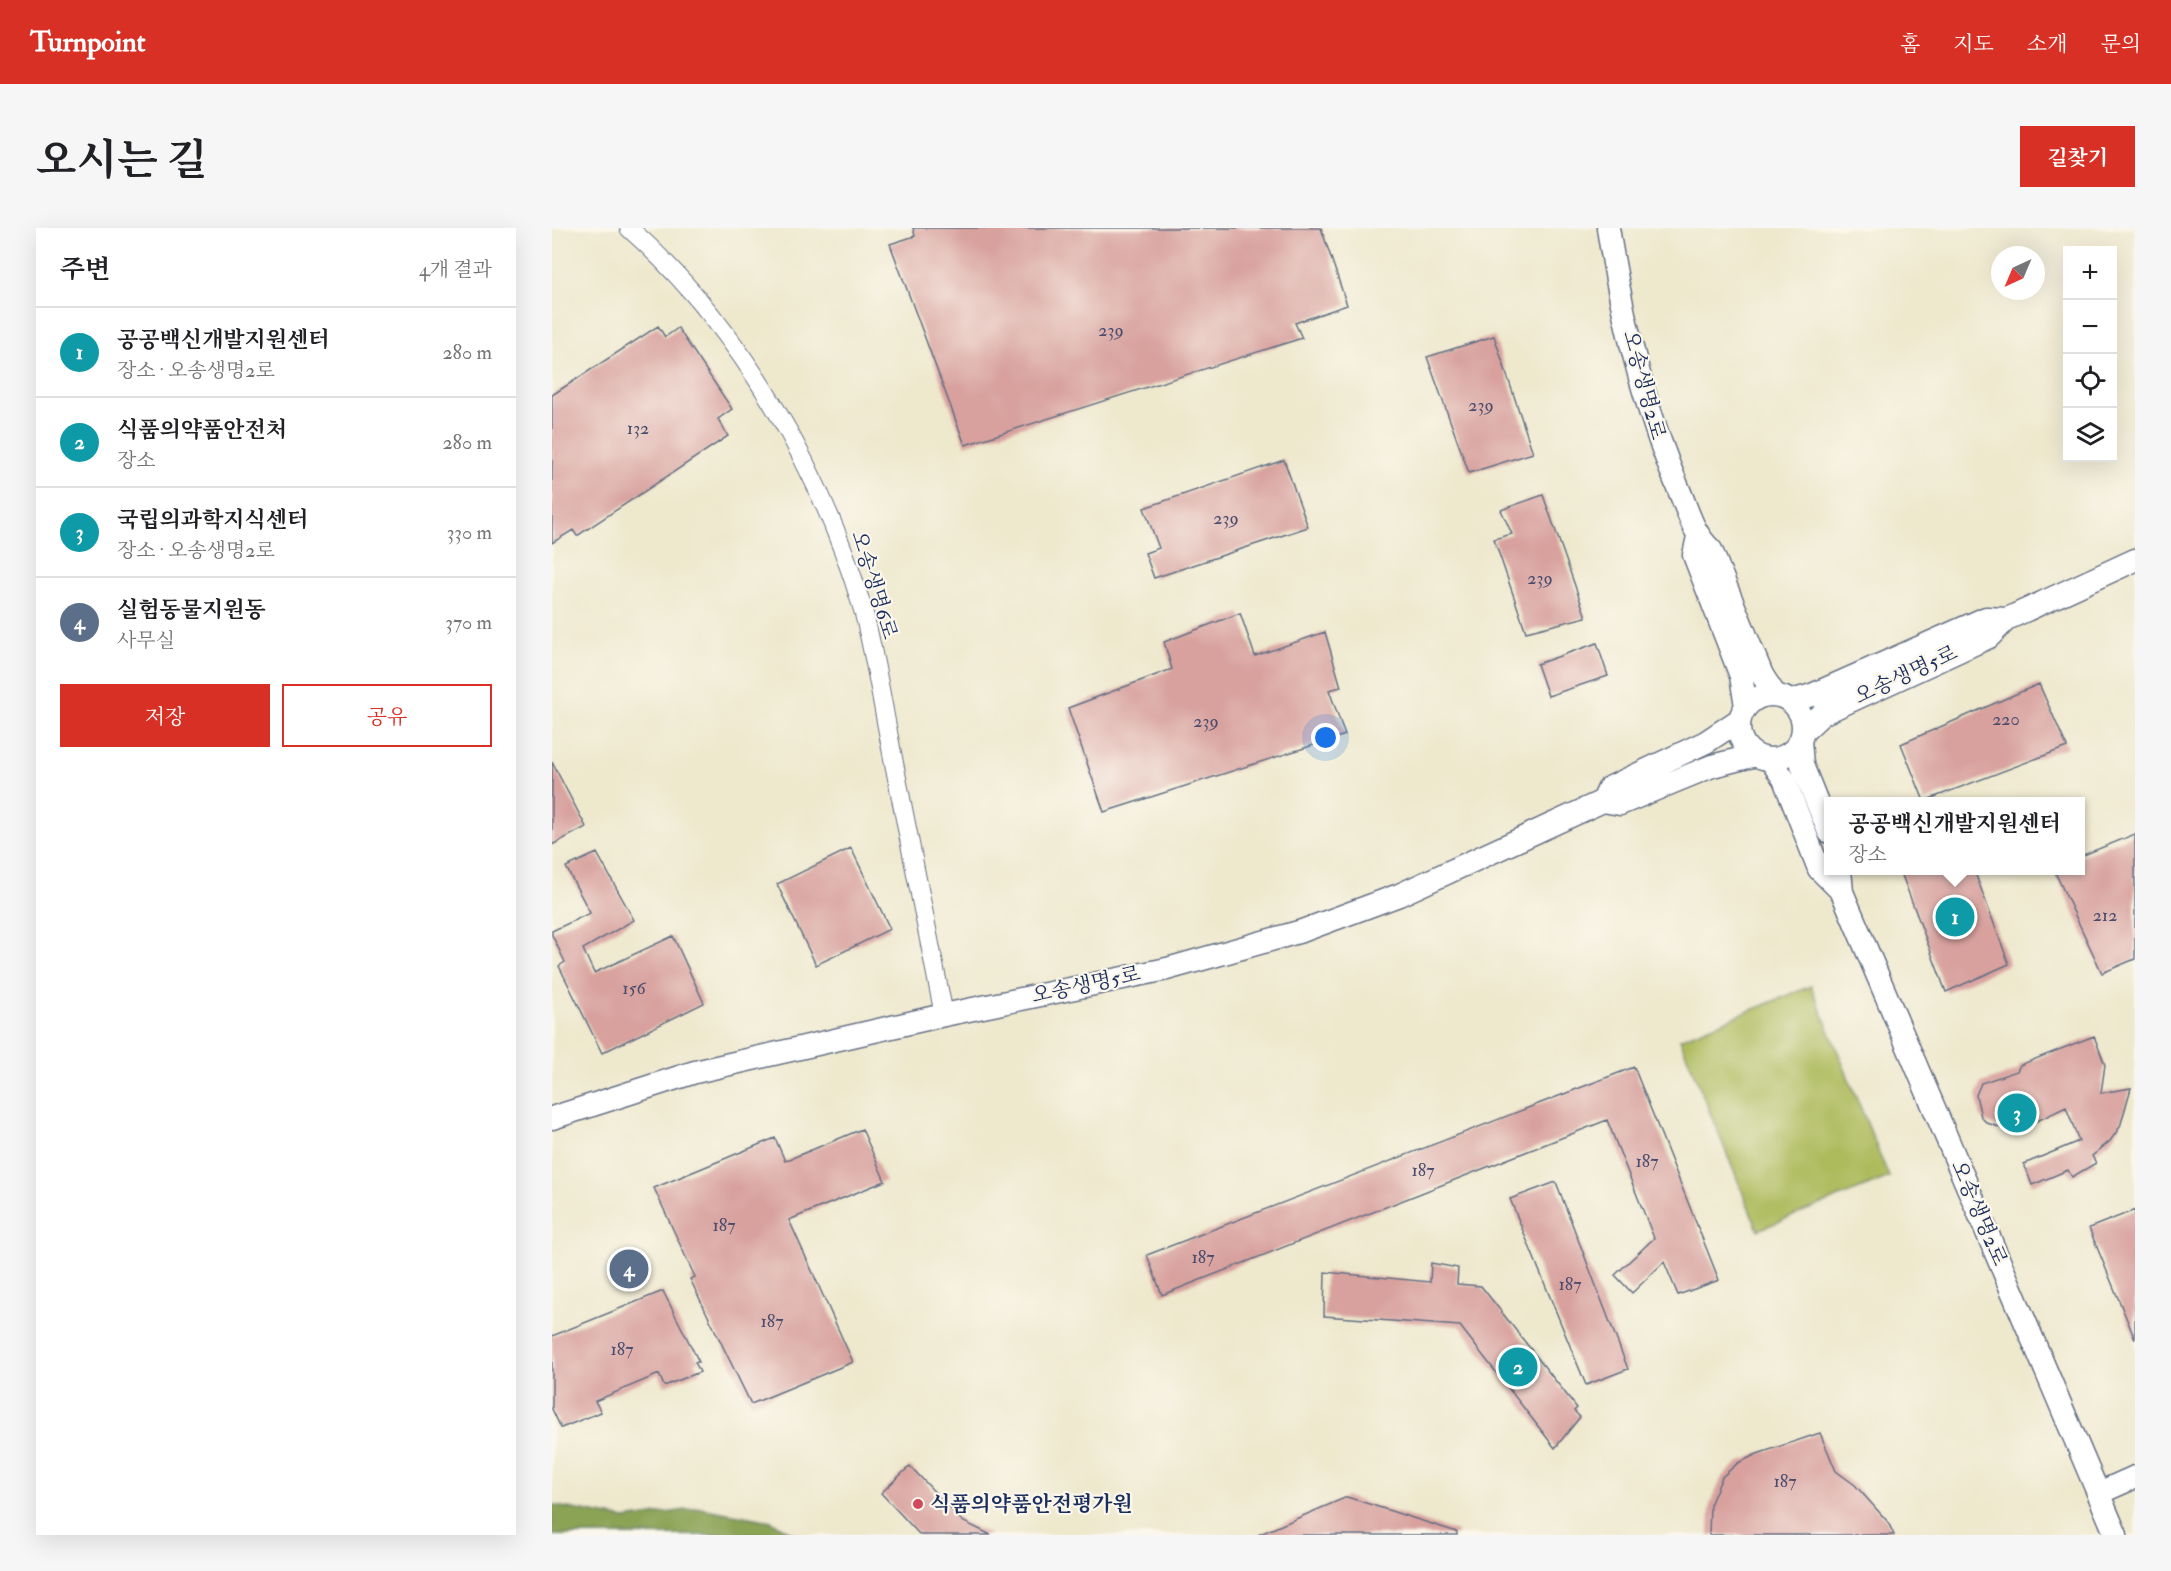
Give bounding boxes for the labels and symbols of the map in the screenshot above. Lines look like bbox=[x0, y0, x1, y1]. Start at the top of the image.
north arrow bbox=[1991, 246, 2045, 300]
house number: 239 bbox=[1098, 319, 1124, 342]
street label: 오송생명2로 bbox=[1616, 327, 1672, 443]
house number: 239 bbox=[1468, 394, 1494, 417]
house number: 132 bbox=[627, 417, 649, 440]
house number: 239 bbox=[1213, 507, 1239, 530]
street label: 오송생명6로 bbox=[845, 527, 903, 643]
house number: 239 bbox=[1527, 567, 1553, 590]
street label: 오송생명5로 bbox=[1850, 639, 1962, 711]
house number: 220 bbox=[1992, 708, 2020, 731]
house number: 239 bbox=[1193, 710, 1219, 733]
your location bbox=[1311, 723, 1340, 752]
pin: 1 bbox=[1936, 894, 1974, 940]
house number: 212 bbox=[2093, 904, 2117, 927]
street label: 오송생명5로 bbox=[1029, 960, 1143, 1010]
house number: 156 bbox=[622, 977, 647, 1000]
pin: 3 bbox=[1998, 1090, 2036, 1136]
house number: 187 bbox=[1635, 1150, 1659, 1173]
street label: 오송생명2로 bbox=[1945, 1156, 2013, 1270]
house number: 187 bbox=[1411, 1159, 1435, 1182]
house number: 187 bbox=[712, 1214, 736, 1237]
pin: 4 bbox=[610, 1246, 649, 1292]
house number: 187 bbox=[1191, 1246, 1215, 1269]
house number: 187 bbox=[1558, 1273, 1582, 1296]
house number: 187 bbox=[760, 1310, 784, 1333]
house number: 187 bbox=[610, 1338, 634, 1361]
pin: 2 bbox=[1498, 1344, 1538, 1390]
house number: 187 bbox=[1773, 1470, 1797, 1493]
place label: 식품의약품안전평가원 bbox=[930, 1491, 1133, 1518]
marker: 식품의약품안전평가원 bbox=[911, 1497, 925, 1511]

